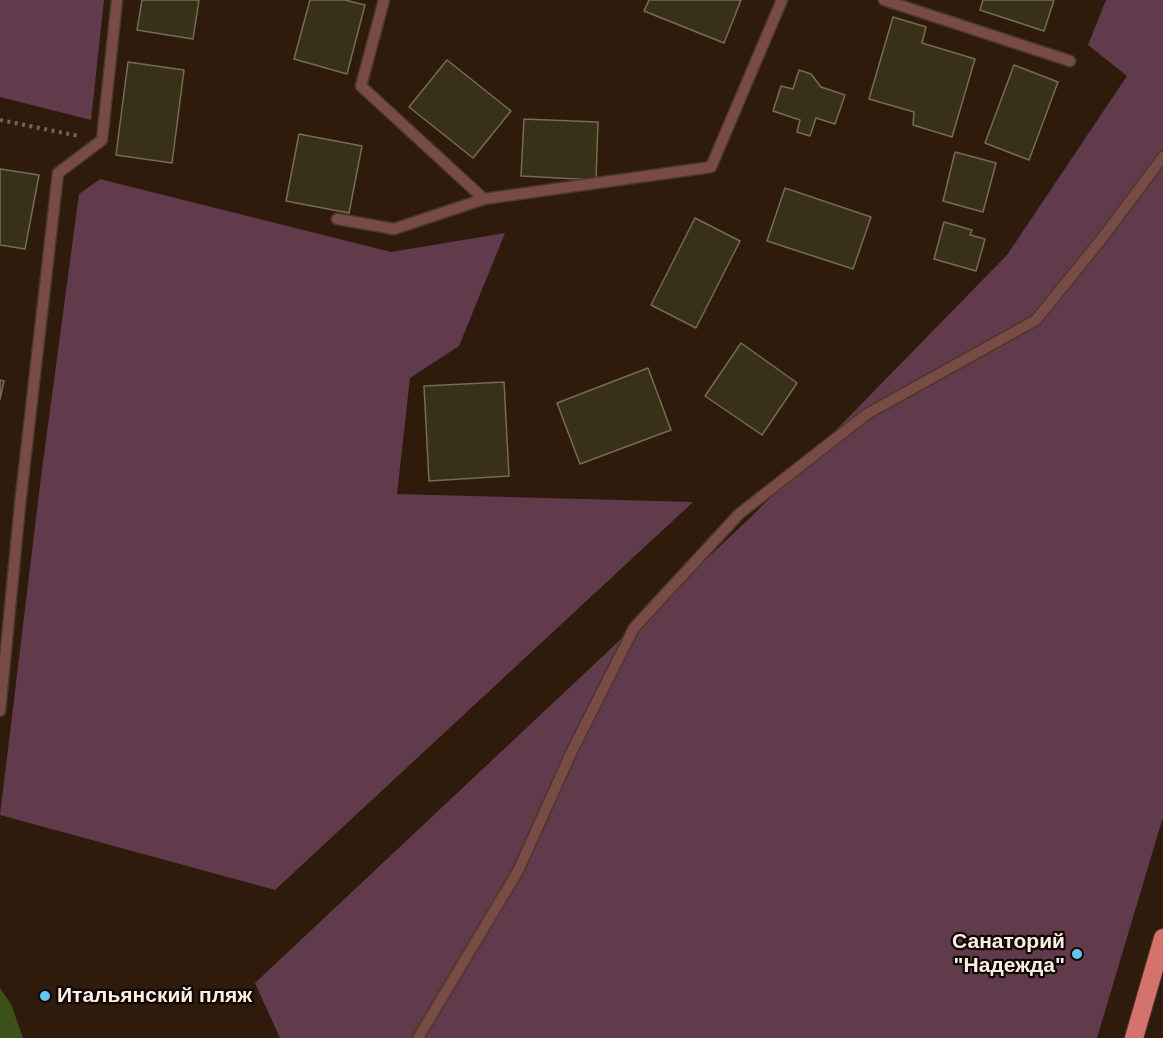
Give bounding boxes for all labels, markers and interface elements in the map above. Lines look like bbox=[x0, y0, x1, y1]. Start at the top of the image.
place label: Санаторий "Надежда" bbox=[952, 929, 1065, 979]
marker: Санаторий "Надежда" bbox=[1070, 947, 1084, 961]
place label: Итальянский пляж bbox=[57, 983, 252, 1009]
marker: Итальянский пляж bbox=[38, 989, 52, 1003]

